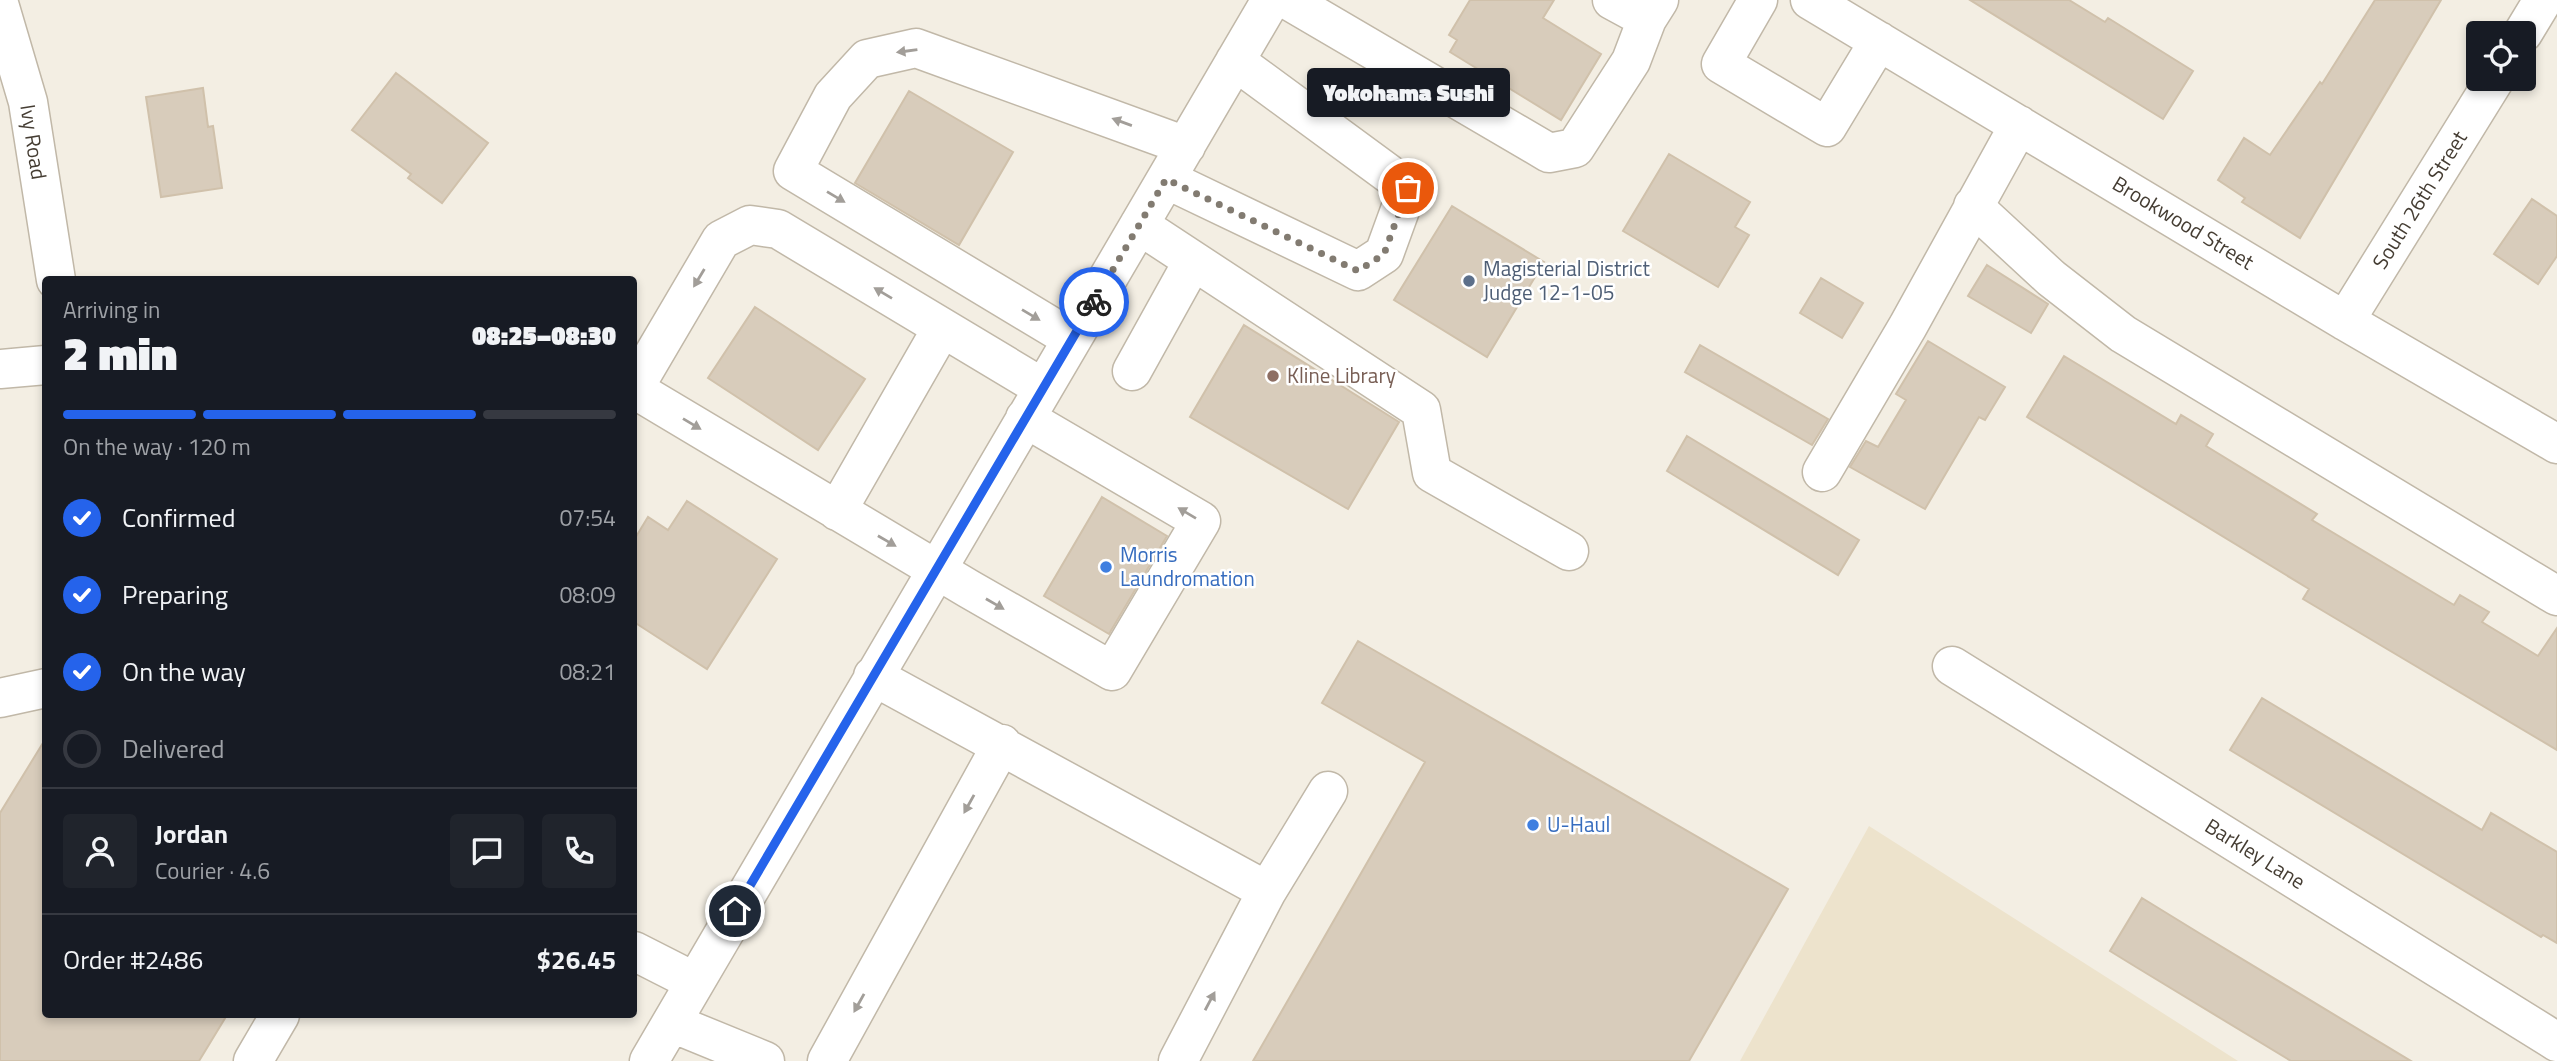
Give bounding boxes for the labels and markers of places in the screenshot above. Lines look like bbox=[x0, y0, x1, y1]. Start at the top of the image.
callout: Yokohama Sushi bbox=[1306, 69, 1510, 118]
pin bbox=[1378, 158, 1438, 218]
place label: Magisterial District Judge 12-1-05 bbox=[1483, 252, 1650, 308]
marker: Magisterial District Judge 12-1-05 bbox=[1461, 273, 1477, 289]
place label: Kline Library bbox=[1287, 359, 1396, 391]
marker: Kline Library bbox=[1265, 368, 1281, 384]
place label: Morris Laundromation bbox=[1120, 538, 1255, 594]
marker: Morris Laundromation bbox=[1098, 559, 1114, 575]
place label: U-Haul bbox=[1547, 808, 1610, 840]
marker: U-Haul bbox=[1525, 817, 1541, 833]
pin bbox=[705, 881, 765, 941]

